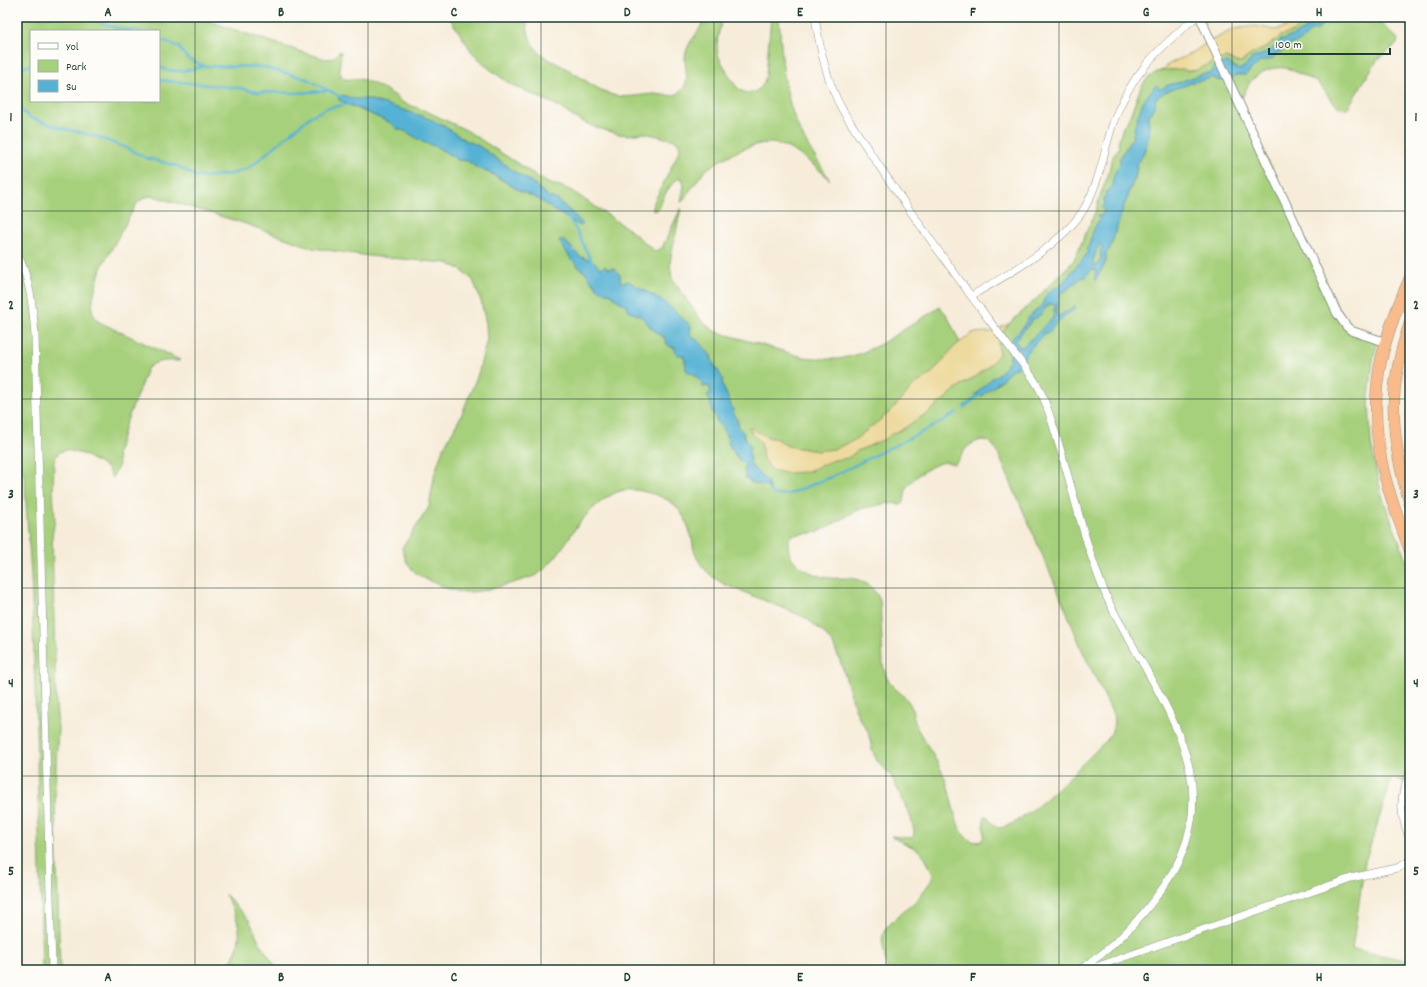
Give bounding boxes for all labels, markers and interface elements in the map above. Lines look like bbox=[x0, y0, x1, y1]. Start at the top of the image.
text: A bbox=[104, 4, 112, 23]
text: B bbox=[278, 4, 284, 23]
text: C bbox=[451, 4, 458, 23]
text: D bbox=[624, 4, 631, 23]
text: E bbox=[797, 4, 804, 23]
text: F bbox=[970, 4, 976, 23]
text: G bbox=[1143, 4, 1150, 23]
text: H bbox=[1316, 4, 1323, 23]
legend bbox=[30, 30, 160, 102]
scale bar bbox=[1269, 30, 1390, 56]
text: 100 m bbox=[1275, 37, 1302, 54]
text: Yol bbox=[66, 39, 79, 56]
text: Park bbox=[66, 59, 87, 76]
text: Su bbox=[66, 79, 76, 96]
text: 1 bbox=[10, 109, 13, 128]
text: 1 bbox=[1415, 109, 1418, 128]
text: 2 bbox=[8, 297, 14, 316]
text: 2 bbox=[1413, 297, 1419, 316]
text: 3 bbox=[8, 486, 14, 505]
text: 3 bbox=[1413, 486, 1419, 505]
text: 4 bbox=[8, 675, 14, 694]
text: 4 bbox=[1413, 675, 1419, 694]
text: 5 bbox=[8, 863, 14, 882]
text: 5 bbox=[1413, 863, 1419, 882]
text: A bbox=[104, 969, 112, 987]
text: B bbox=[278, 969, 284, 987]
text: C bbox=[451, 969, 458, 987]
text: D bbox=[624, 969, 631, 987]
text: E bbox=[797, 969, 804, 987]
text: F bbox=[970, 969, 976, 987]
text: G bbox=[1143, 969, 1150, 987]
text: H bbox=[1316, 969, 1323, 987]

